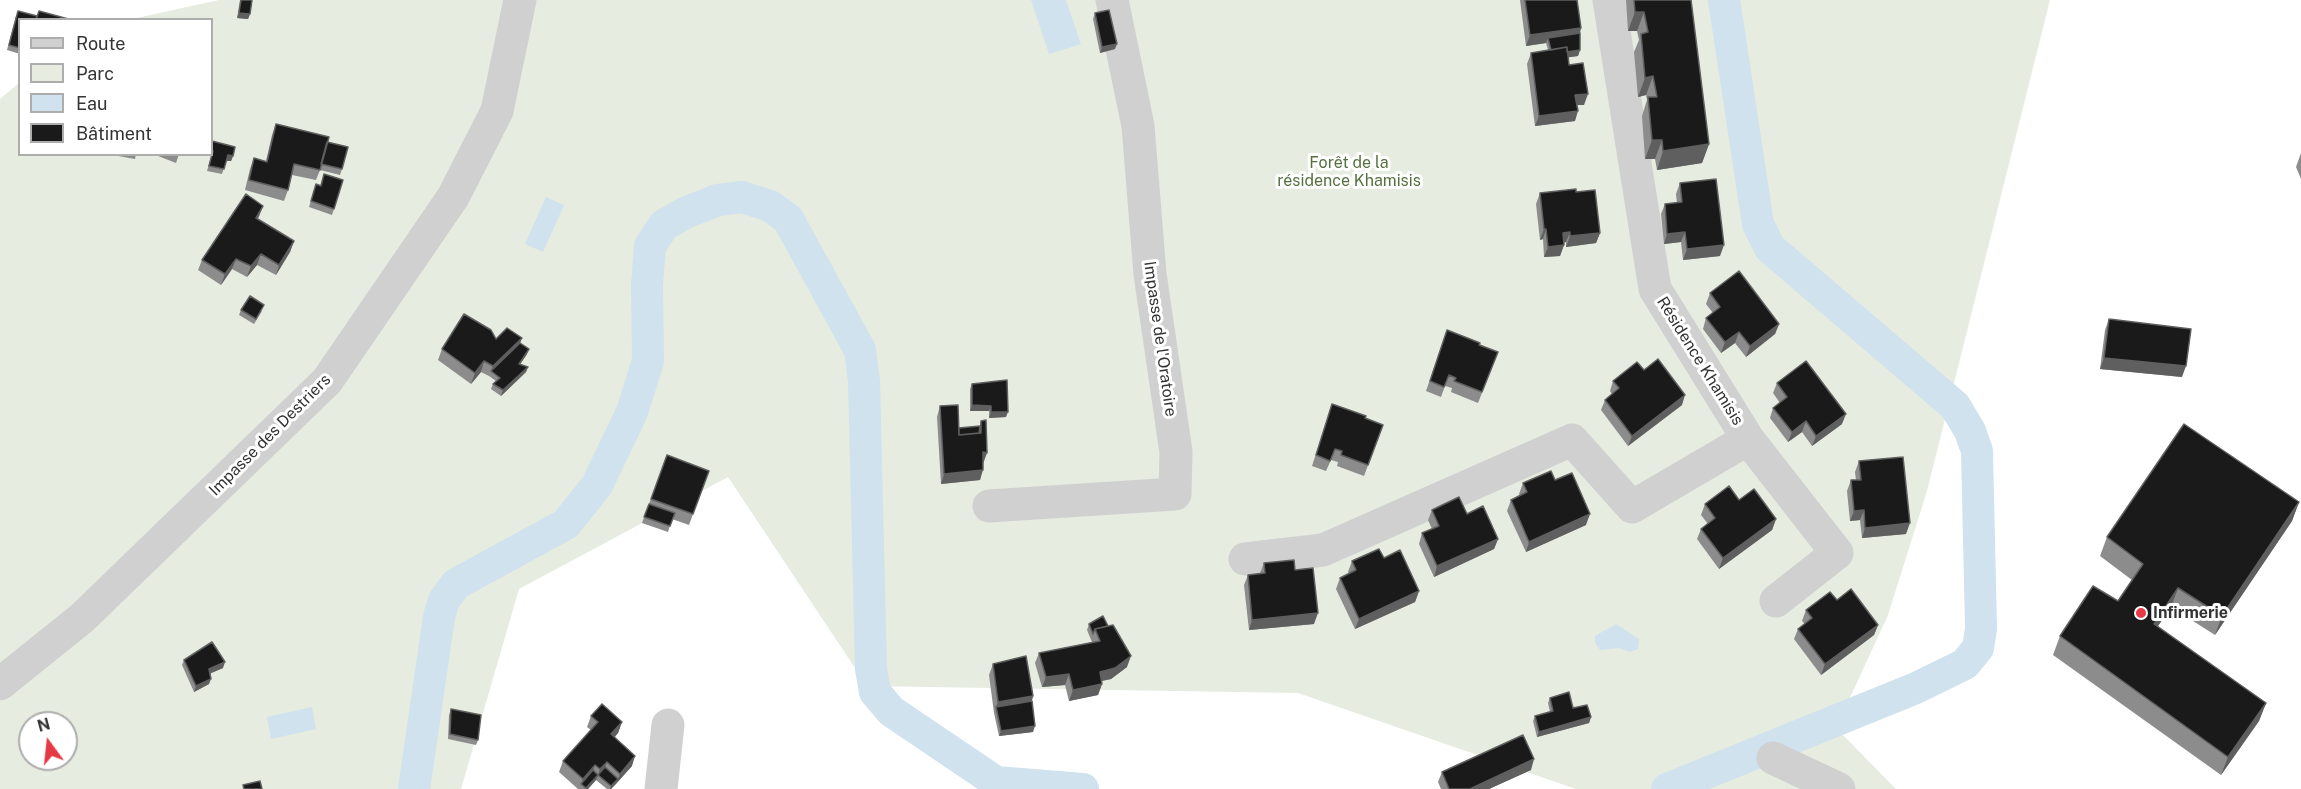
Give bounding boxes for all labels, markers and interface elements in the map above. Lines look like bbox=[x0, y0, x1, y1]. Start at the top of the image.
legend bbox=[18, 18, 213, 156]
text: Route bbox=[76, 33, 125, 54]
text: Parc bbox=[76, 63, 114, 84]
text: Eau bbox=[76, 93, 107, 114]
text: Bâtiment bbox=[76, 123, 152, 144]
park label: Forêt de la résidence Khamisis bbox=[1277, 153, 1421, 191]
street label: Impasse de l'Oratoire bbox=[1140, 260, 1180, 418]
street label: Résidence Khamisis bbox=[1653, 293, 1747, 429]
street label: Impasse des Destriers bbox=[205, 370, 335, 500]
place label: Infirmerie bbox=[2153, 603, 2228, 623]
marker: Infirmerie bbox=[2134, 606, 2148, 620]
north arrow bbox=[18, 711, 78, 771]
text: N bbox=[35, 714, 52, 736]

